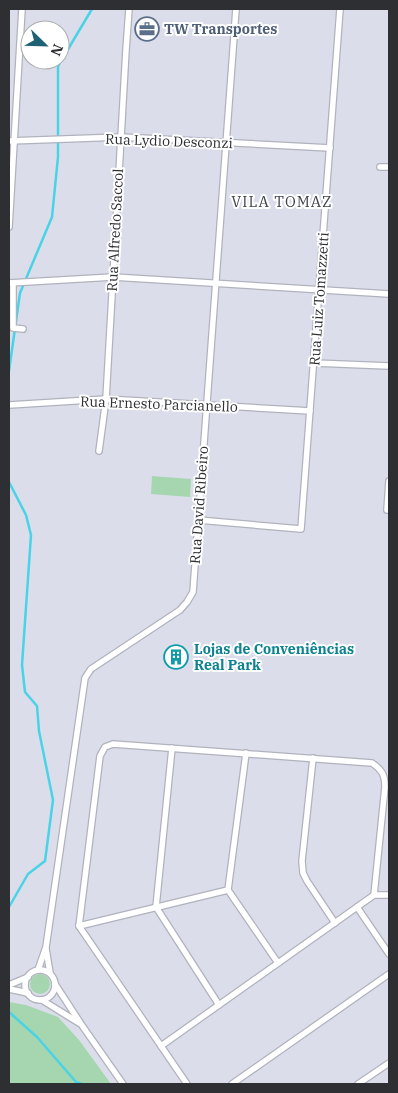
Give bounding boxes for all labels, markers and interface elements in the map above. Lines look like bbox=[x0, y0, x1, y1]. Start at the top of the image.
office icon: TW Transportes bbox=[134, 16, 160, 42]
north arrow bbox=[20, 20, 70, 70]
place label: TW Transportes bbox=[164, 20, 277, 38]
text: N bbox=[47, 41, 67, 59]
street label: Rua Lydio Desconzi bbox=[105, 130, 233, 152]
street label: Rua Alfredo Saccol bbox=[103, 168, 127, 292]
district label: VILA TOMAZ bbox=[231, 192, 333, 211]
street label: Rua Luiz Tomazzetti bbox=[305, 232, 333, 366]
street label: Rua Ernesto Parcianello bbox=[80, 392, 238, 416]
street label: Rua David Ribeiro bbox=[186, 445, 212, 565]
place label: Lojas de Conveniências Real Park bbox=[194, 640, 354, 674]
building icon: Lojas de Conveniências Real Park bbox=[163, 644, 189, 670]

